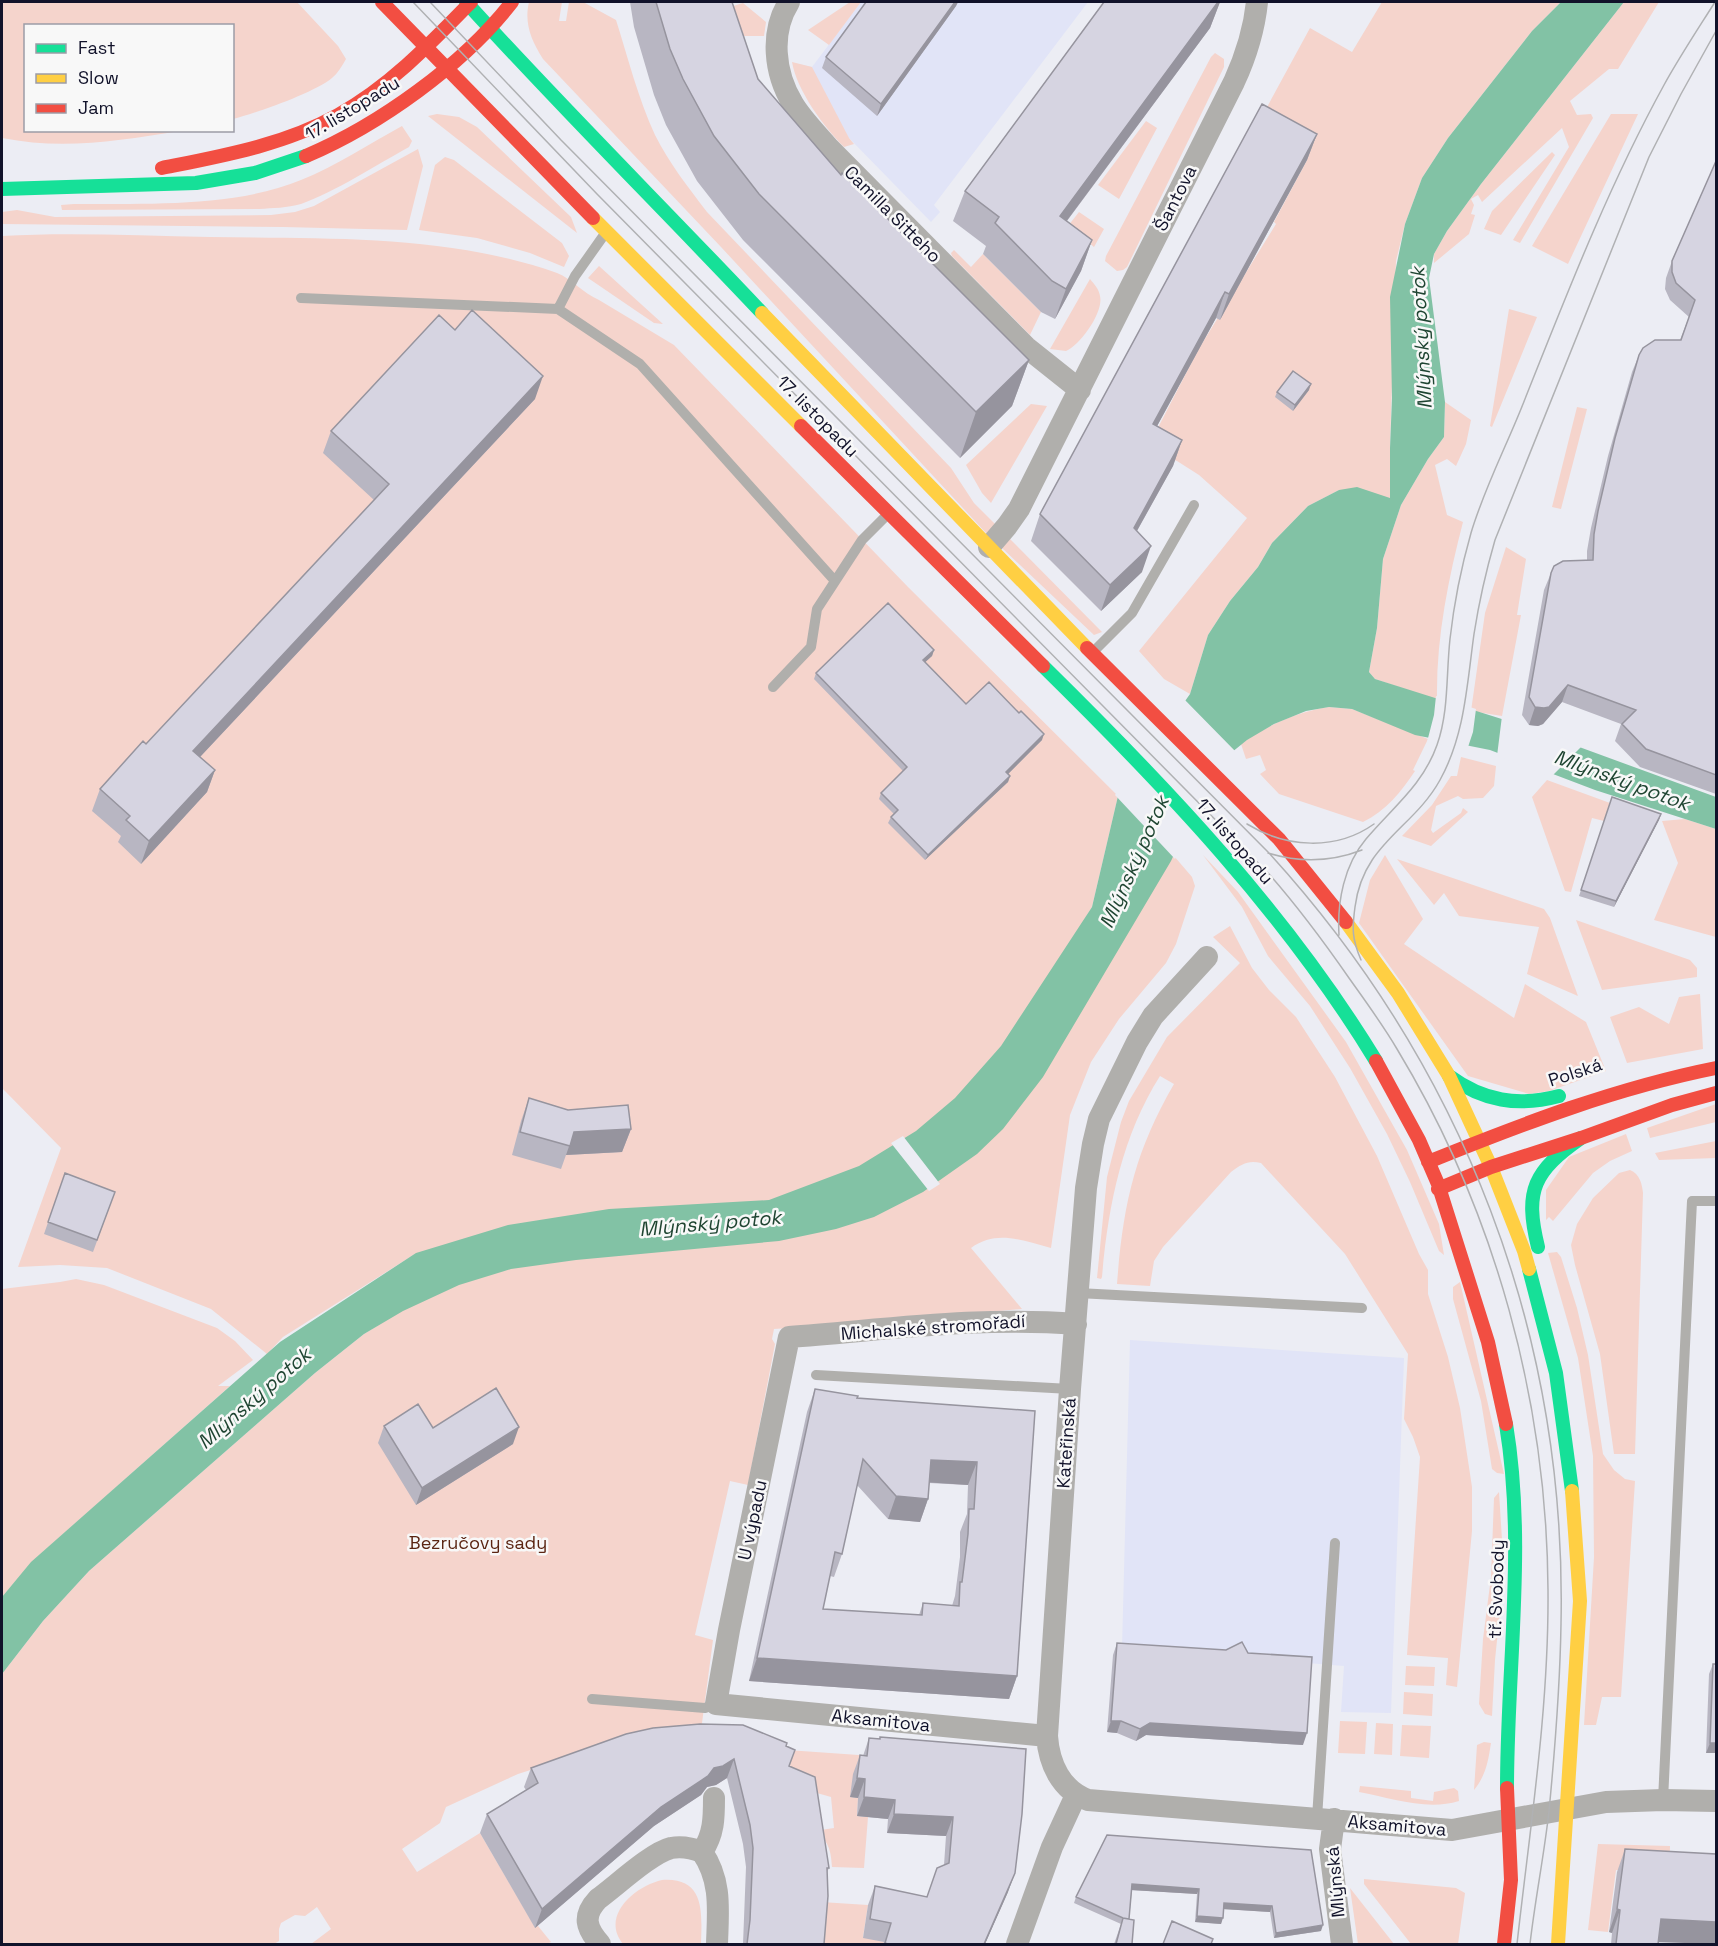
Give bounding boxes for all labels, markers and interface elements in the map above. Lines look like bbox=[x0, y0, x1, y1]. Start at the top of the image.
legend bbox=[24, 24, 234, 132]
text: Fast bbox=[78, 36, 115, 59]
text: Slow bbox=[78, 66, 119, 89]
street label: 17. listopadu bbox=[300, 71, 404, 145]
text: Jam bbox=[78, 96, 114, 119]
street label: Camilla Sitteho bbox=[840, 161, 946, 267]
street label: Šantova bbox=[1149, 161, 1201, 235]
water label: Mlýnský potok bbox=[1404, 264, 1438, 410]
street label: 17. listopadu bbox=[772, 370, 864, 462]
water label: Mlýnský potok bbox=[1551, 743, 1695, 817]
water label: Mlýnský potok bbox=[1093, 790, 1176, 932]
street label: 17. listopadu bbox=[1191, 793, 1279, 889]
street label: Polská bbox=[1545, 1053, 1605, 1091]
water label: Mlýnský potok bbox=[638, 1204, 784, 1242]
street label: Michalské stromořadí bbox=[840, 1309, 1027, 1345]
water label: Mlýnský potok bbox=[192, 1340, 318, 1454]
street label: Kateřinská bbox=[1051, 1397, 1081, 1489]
street label: U výpadu bbox=[732, 1478, 772, 1562]
park label: Bezručovy sady bbox=[409, 1531, 547, 1554]
street label: tř. Svobody bbox=[1483, 1539, 1509, 1639]
street label: Aksamitova bbox=[831, 1703, 931, 1737]
street label: Aksamitova bbox=[1347, 1809, 1447, 1841]
street label: Mlýnská bbox=[1320, 1845, 1350, 1919]

